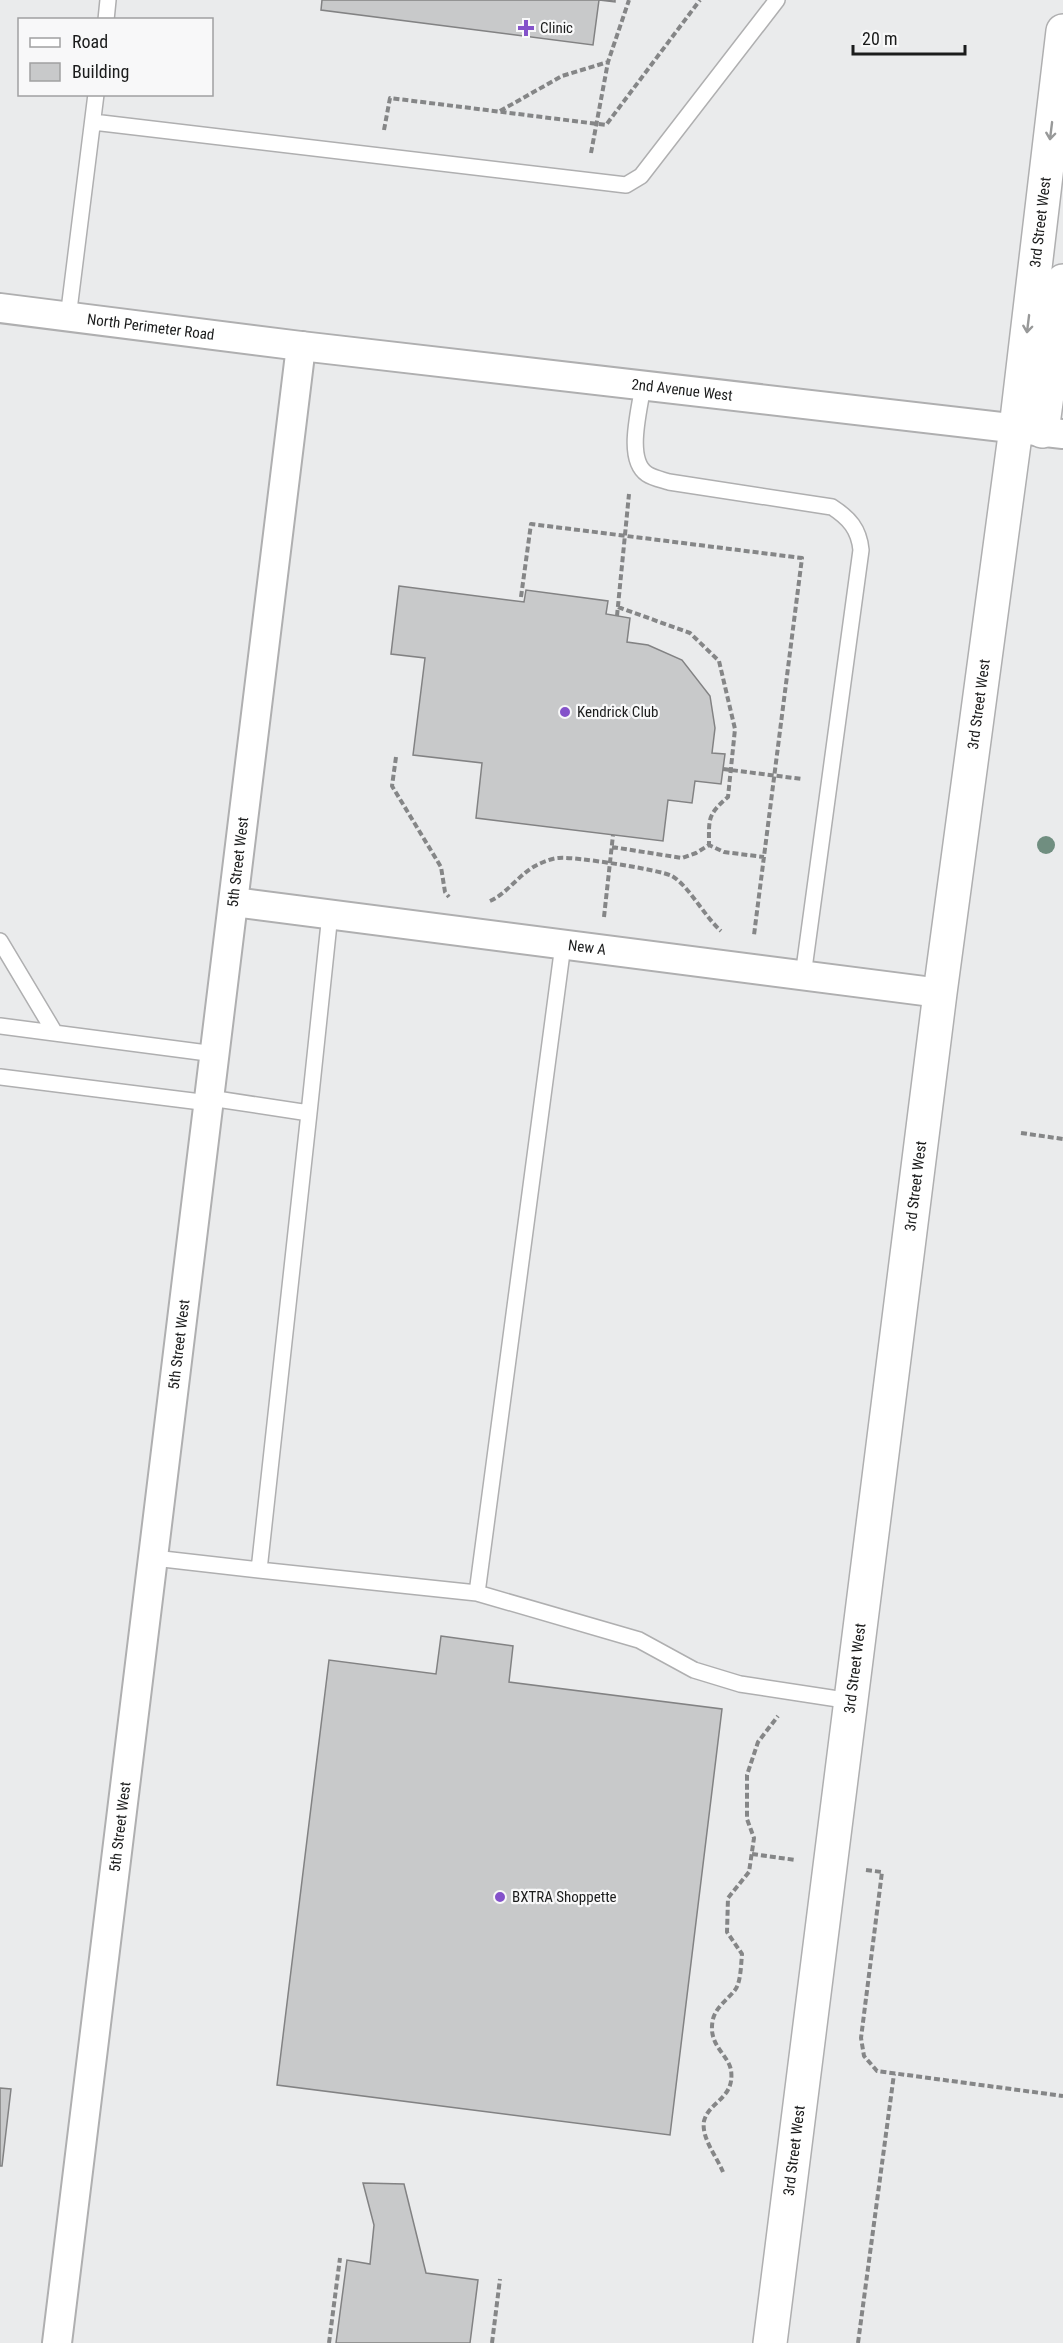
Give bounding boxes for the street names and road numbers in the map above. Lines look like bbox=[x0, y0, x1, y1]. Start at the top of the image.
street label: 3rd Street West bbox=[1026, 176, 1055, 268]
street label: North Perimeter Road bbox=[86, 310, 216, 344]
street label: 2nd Avenue West bbox=[630, 375, 734, 405]
street label: 3rd Street West bbox=[964, 658, 994, 751]
street label: 5th Street West bbox=[224, 816, 252, 908]
street label: New A bbox=[567, 936, 608, 959]
street label: 3rd Street West bbox=[901, 1140, 930, 1232]
street label: 5th Street West bbox=[165, 1298, 193, 1391]
street label: 3rd Street West bbox=[840, 1622, 870, 1715]
street label: 5th Street West bbox=[106, 1781, 135, 1873]
street label: 3rd Street West bbox=[780, 2104, 809, 2197]

